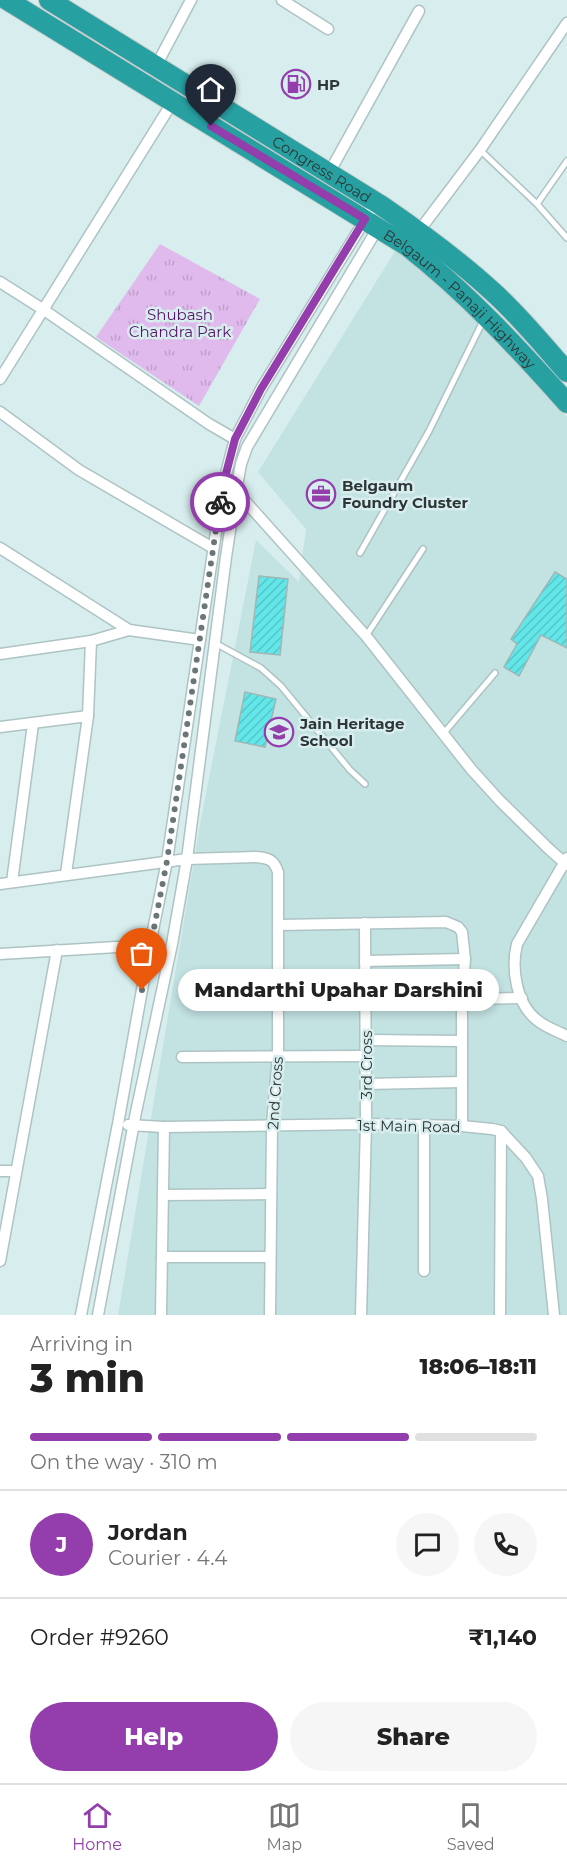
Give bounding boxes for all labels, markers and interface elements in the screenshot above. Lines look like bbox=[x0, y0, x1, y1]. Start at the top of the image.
pin bbox=[185, 64, 236, 126]
fuel station icon: HP bbox=[280, 68, 312, 100]
icon: home bbox=[194, 73, 227, 106]
place label: HP bbox=[317, 75, 340, 94]
street label: Congress Road bbox=[269, 131, 375, 207]
street label: Belgaum - Panaji Highway bbox=[380, 225, 541, 373]
park label: Shubash Chandra Park bbox=[129, 305, 231, 341]
courier bbox=[190, 472, 250, 532]
place label: Belgaum Foundry Cluster bbox=[342, 476, 468, 512]
office icon: Belgaum Foundry Cluster bbox=[305, 478, 337, 510]
icon: bike bbox=[204, 486, 237, 519]
place label: Jain Heritage School bbox=[299, 714, 405, 750]
school or university icon: Jain Heritage School bbox=[263, 716, 295, 748]
pin bbox=[116, 928, 167, 990]
icon: bag bbox=[125, 937, 158, 970]
callout: Mandarthi Upahar Darshini bbox=[178, 969, 499, 1011]
text: Mandarthi Upahar Darshini bbox=[194, 978, 483, 1002]
street label: 3rd Cross bbox=[357, 1031, 376, 1099]
street label: 2nd Cross bbox=[263, 1056, 287, 1130]
street label: 1st Main Road bbox=[357, 1116, 461, 1136]
text: Arriving in bbox=[30, 1332, 133, 1356]
text: 18:06–18:11 bbox=[420, 1353, 537, 1380]
text: 3 min bbox=[30, 1354, 145, 1402]
text: On the way · 310 m bbox=[30, 1450, 218, 1474]
button: chat bbox=[396, 1513, 459, 1576]
button: phone bbox=[474, 1513, 537, 1576]
text: Jordan bbox=[108, 1519, 188, 1546]
text: J bbox=[56, 1531, 67, 1558]
text: Courier · 4.4 bbox=[108, 1546, 227, 1570]
text: Order #9260 bbox=[30, 1624, 169, 1651]
text: ₹1,140 bbox=[468, 1624, 537, 1651]
button: Help bbox=[30, 1702, 278, 1771]
button: Share bbox=[290, 1702, 537, 1771]
tab: Home bbox=[72, 1799, 122, 1854]
tab: Map bbox=[267, 1799, 302, 1854]
tab: Saved bbox=[447, 1799, 495, 1854]

